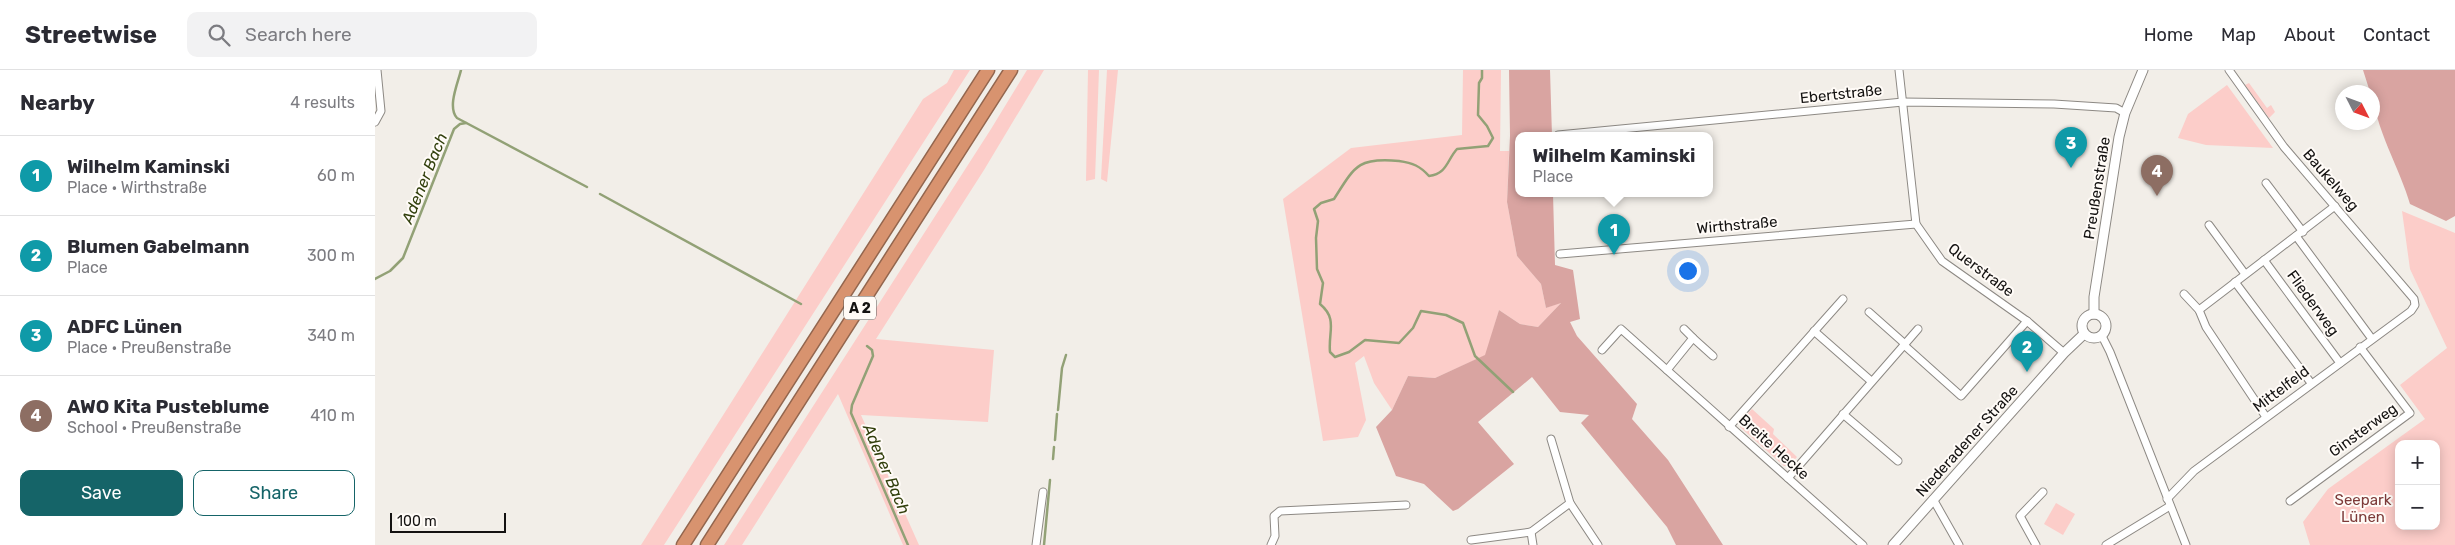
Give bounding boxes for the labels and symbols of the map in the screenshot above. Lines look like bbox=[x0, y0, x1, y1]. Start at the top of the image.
street label: Ebertstraße bbox=[1799, 81, 1883, 107]
north arrow bbox=[2335, 85, 2380, 130]
pin: 3 bbox=[2055, 127, 2087, 168]
water label: Adener Bach bbox=[397, 130, 451, 227]
street label: Preußenstraße bbox=[2080, 135, 2114, 241]
street label: Baukelweg bbox=[2299, 145, 2363, 215]
pin: 4 bbox=[2141, 155, 2173, 196]
street label: Wirthstraße bbox=[1696, 213, 1778, 237]
pin: 1 bbox=[1598, 214, 1630, 255]
street label: Querstraße bbox=[1944, 239, 2018, 301]
your location bbox=[1675, 258, 1701, 284]
street label: Fliederweg bbox=[2283, 267, 2343, 339]
road number: A 2 bbox=[844, 297, 876, 320]
pin: 2 bbox=[2011, 331, 2043, 372]
street label: Mittelfeld bbox=[2249, 362, 2313, 416]
street label: Niederadener Straße bbox=[1912, 382, 2022, 500]
street label: Ginsterweg bbox=[2325, 399, 2401, 461]
street label: Breite Hecke bbox=[1735, 411, 1813, 483]
water label: Adener Bach bbox=[859, 420, 914, 517]
park label: Seepark Lünen bbox=[2335, 491, 2392, 526]
scale bar bbox=[390, 510, 506, 533]

